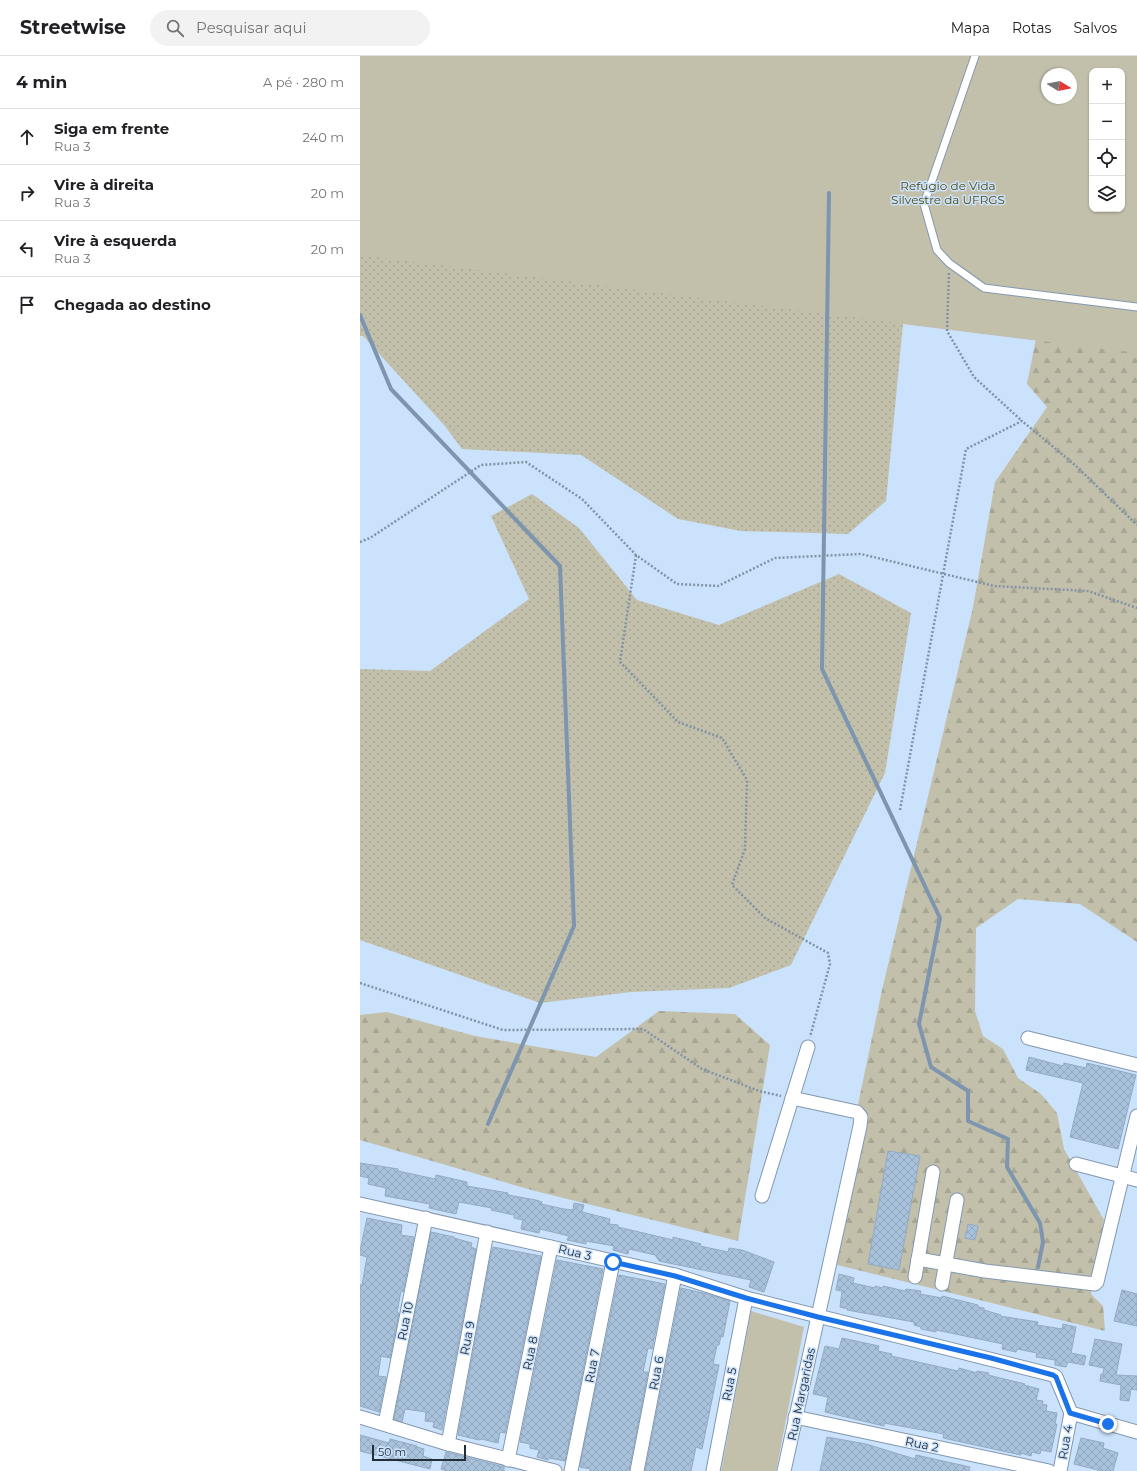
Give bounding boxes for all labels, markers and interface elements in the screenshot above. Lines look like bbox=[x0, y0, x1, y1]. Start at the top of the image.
search box bbox=[150, 10, 430, 46]
text: Streetwise bbox=[20, 16, 126, 39]
icon: search bbox=[164, 17, 186, 39]
text: Pesquisar aqui bbox=[196, 18, 307, 37]
text: Mapa bbox=[951, 19, 990, 37]
text: Rotas bbox=[1012, 19, 1051, 37]
text: Salvos bbox=[1073, 19, 1117, 37]
north arrow bbox=[1041, 68, 1077, 104]
map controls bbox=[1089, 68, 1125, 212]
button: + bbox=[1089, 68, 1125, 104]
text: 4 min bbox=[16, 72, 67, 92]
text: A pé · 280 m bbox=[263, 74, 344, 90]
button: − bbox=[1089, 104, 1125, 140]
text: Siga em frente bbox=[54, 119, 169, 138]
icon: ahead bbox=[16, 126, 38, 148]
text: 240 m bbox=[303, 129, 344, 145]
text: Rua 3 bbox=[54, 138, 91, 154]
button: locate bbox=[1089, 140, 1125, 176]
text: Vire à direita bbox=[54, 175, 154, 194]
button: layers bbox=[1089, 176, 1125, 212]
park label: Refúgio de Vida Silvestre da UFRGS bbox=[891, 178, 1005, 207]
icon: right bbox=[16, 182, 38, 204]
text: 20 m bbox=[311, 185, 344, 201]
text: Rua 3 bbox=[54, 194, 91, 210]
text: Vire à esquerda bbox=[54, 231, 177, 250]
icon: left bbox=[16, 238, 38, 260]
text: 20 m bbox=[311, 241, 344, 257]
text: Rua 3 bbox=[54, 250, 91, 266]
icon: arrive bbox=[16, 294, 38, 316]
text: Chegada ao destino bbox=[54, 295, 211, 314]
street label: Rua 3 bbox=[557, 1241, 593, 1263]
route start bbox=[604, 1253, 622, 1271]
street label: Rua 10 bbox=[394, 1300, 416, 1342]
street label: Rua 9 bbox=[456, 1320, 478, 1356]
street label: Rua 8 bbox=[519, 1334, 541, 1371]
street label: Rua Margaridas bbox=[784, 1346, 818, 1442]
street label: Rua 7 bbox=[581, 1348, 603, 1384]
street label: Rua 6 bbox=[645, 1355, 667, 1391]
street label: Rua 5 bbox=[718, 1366, 740, 1402]
route end bbox=[1099, 1415, 1117, 1433]
street label: Rua 4 bbox=[1055, 1423, 1075, 1460]
street label: Rua 2 bbox=[904, 1433, 940, 1455]
scale bar bbox=[372, 1443, 466, 1462]
text: 50 m bbox=[378, 1445, 406, 1459]

